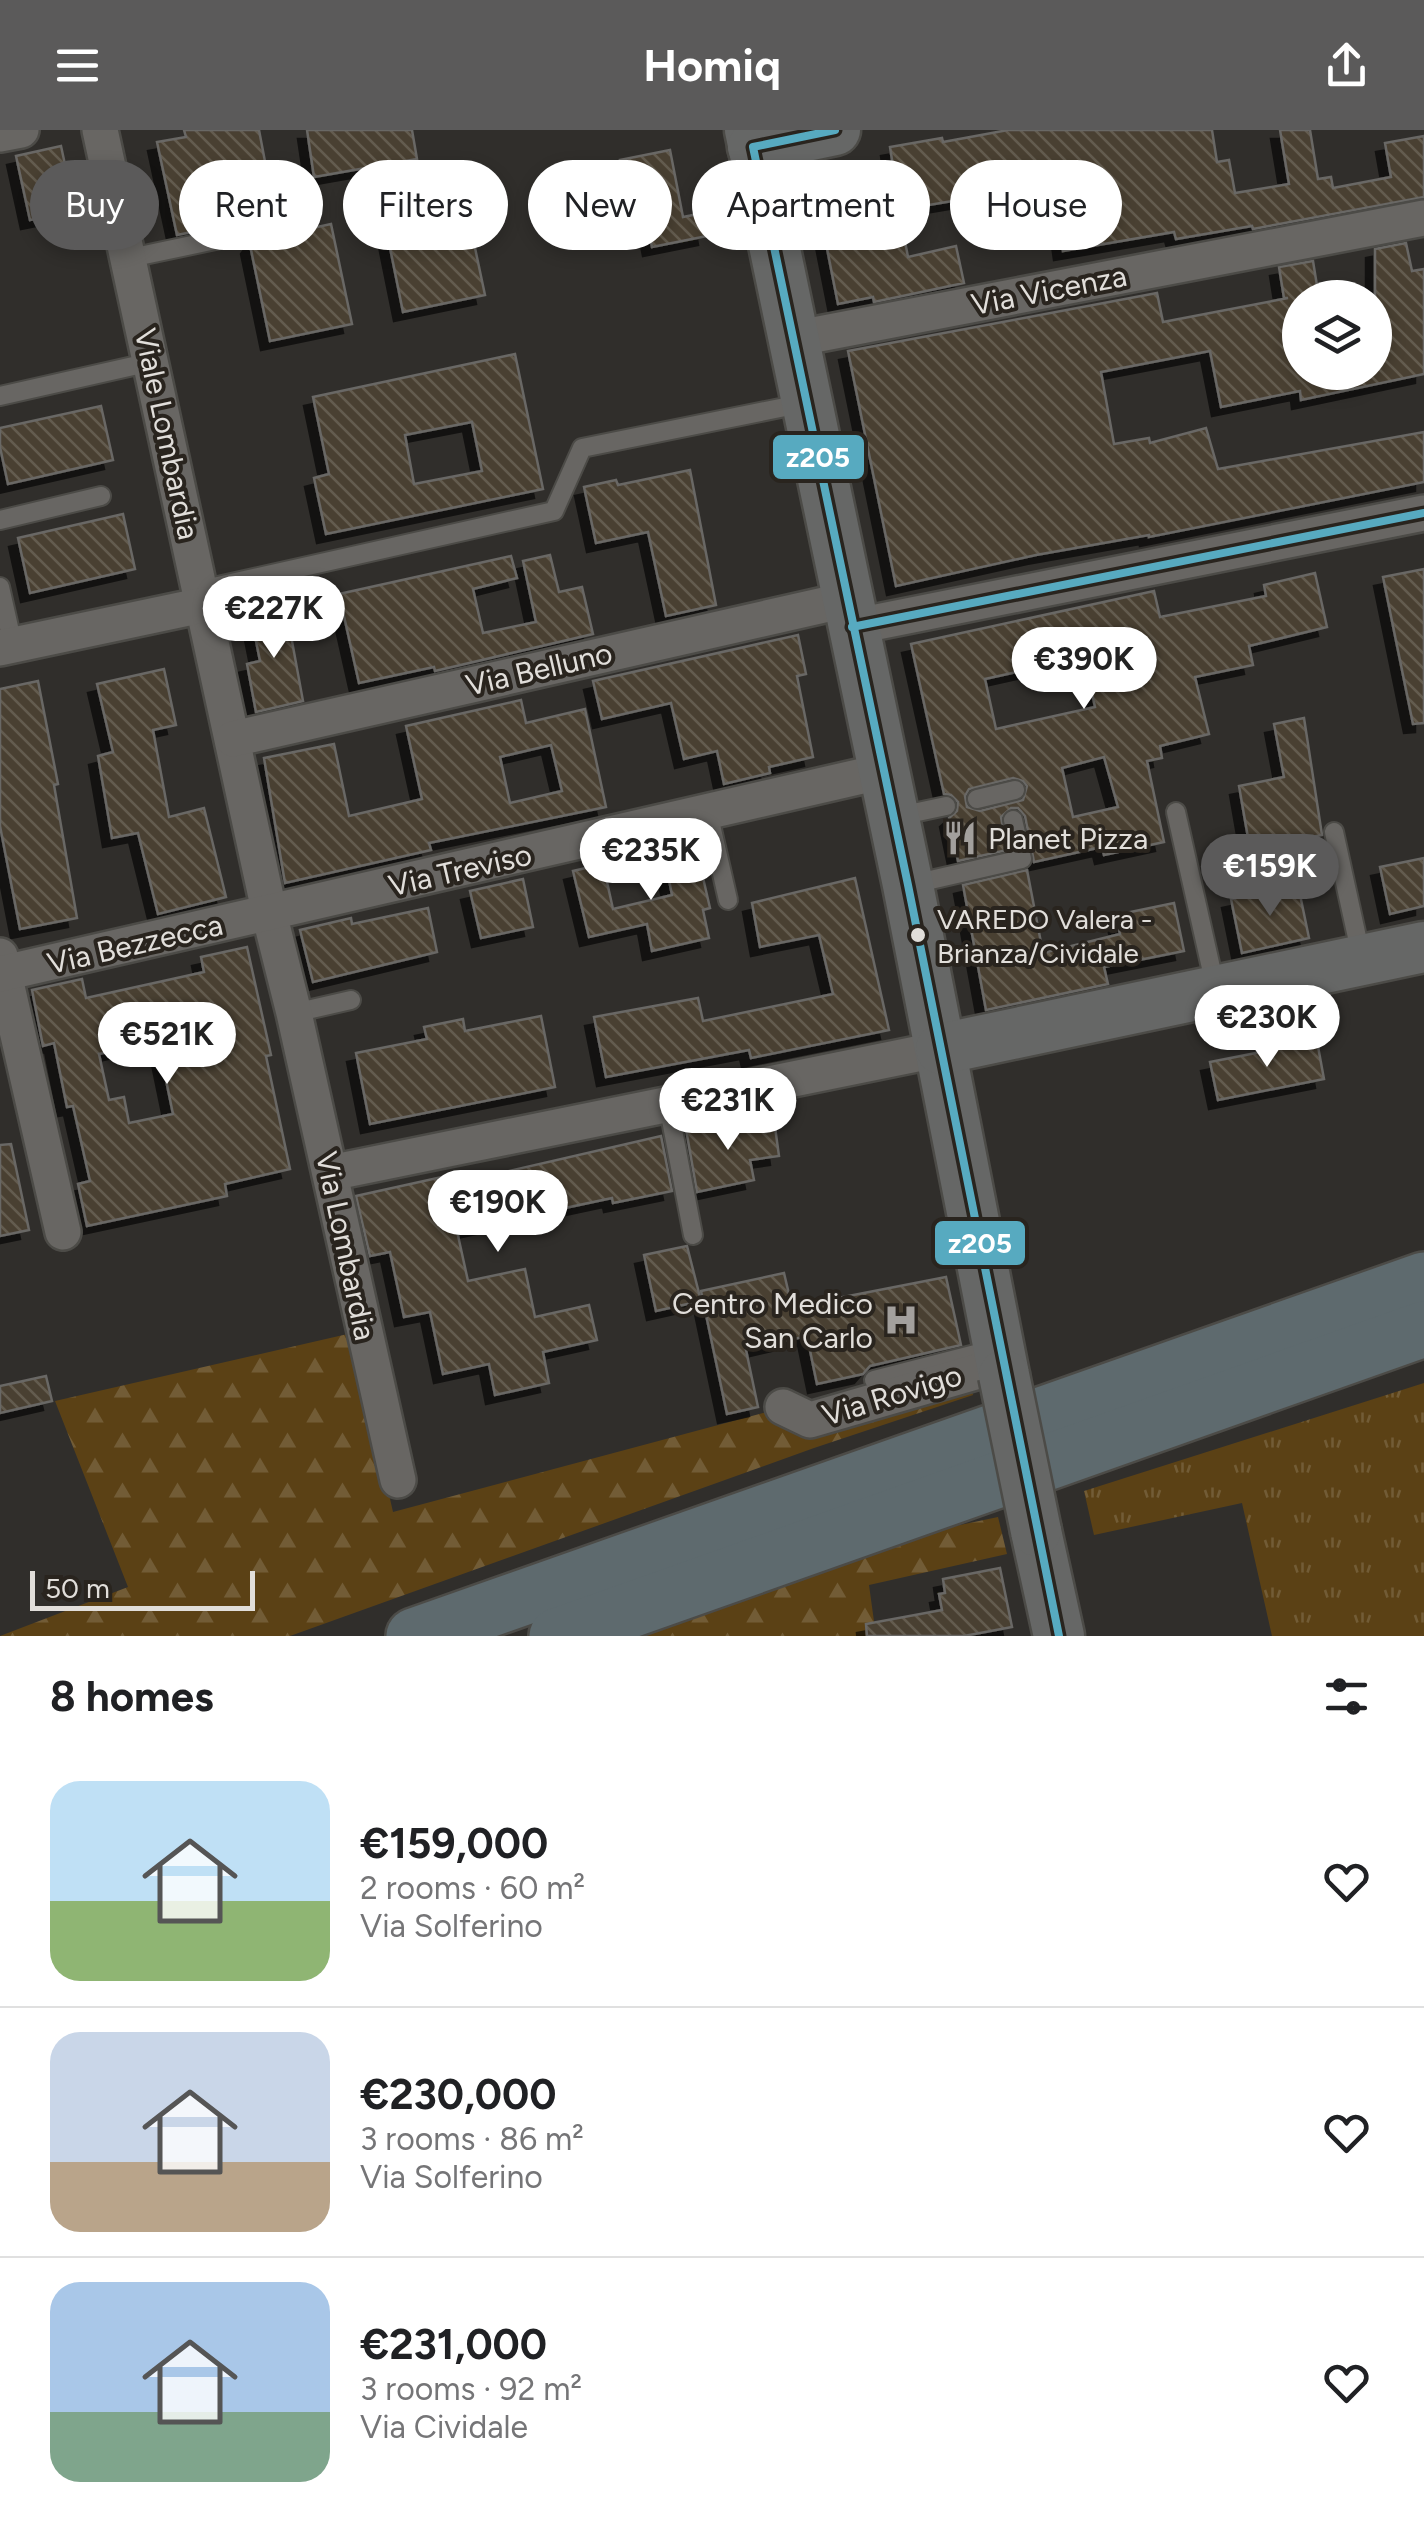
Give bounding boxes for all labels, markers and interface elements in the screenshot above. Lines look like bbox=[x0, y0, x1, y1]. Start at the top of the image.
icon: menu bbox=[50, 38, 105, 93]
text: Homiq bbox=[643, 38, 781, 92]
icon: share bbox=[1319, 38, 1374, 93]
chip: Buy bbox=[30, 160, 159, 250]
chip: Rent bbox=[179, 160, 323, 250]
chip: Filters bbox=[343, 160, 508, 250]
chip: New bbox=[528, 160, 672, 250]
chip: Apartment bbox=[692, 160, 930, 250]
chip: House bbox=[950, 160, 1122, 250]
street label: Via Vicenza bbox=[968, 257, 1130, 323]
map controls bbox=[1282, 280, 1392, 390]
button: layers bbox=[1282, 280, 1392, 390]
street label: Viale Lombardia bbox=[127, 325, 207, 543]
line badge: z205 bbox=[771, 433, 866, 481]
text: z205 bbox=[786, 440, 850, 474]
pin: €227K bbox=[204, 576, 344, 661]
text: €227K bbox=[225, 589, 323, 627]
pin: €390K bbox=[1014, 627, 1154, 712]
street label: Via Belluno bbox=[462, 634, 616, 704]
text: €390K bbox=[1034, 640, 1134, 678]
pin: €235K bbox=[581, 818, 721, 903]
restaurant icon: Planet Pizza bbox=[941, 819, 979, 857]
place label: Planet Pizza bbox=[988, 820, 1148, 857]
text: €235K bbox=[602, 831, 700, 869]
pin: €159K bbox=[1200, 834, 1340, 919]
street label: Via Treviso bbox=[385, 836, 535, 904]
text: €159K bbox=[1223, 847, 1317, 885]
place label: VAREDO Valera - Brianza/Cividale bbox=[937, 902, 1153, 970]
street label: Via Bezzecca bbox=[44, 906, 226, 982]
marker: VAREDO Valera - Brianza/Cividale bbox=[908, 925, 928, 945]
pin: €230K bbox=[1197, 985, 1337, 1070]
text: €230K bbox=[1217, 998, 1317, 1036]
pin: €521K bbox=[97, 1002, 237, 1087]
text: €521K bbox=[120, 1015, 214, 1053]
pin: €231K bbox=[658, 1068, 798, 1153]
text: €231K bbox=[681, 1081, 775, 1119]
street label: Via Lombardia bbox=[308, 1148, 384, 1344]
pin: €190K bbox=[428, 1170, 568, 1255]
text: €190K bbox=[450, 1183, 546, 1221]
line badge: z205 bbox=[933, 1219, 1027, 1267]
text: z205 bbox=[948, 1226, 1012, 1260]
place label: Centro Medico San Carlo bbox=[672, 1285, 873, 1356]
hospital icon: Centro Medico San Carlo bbox=[882, 1301, 920, 1339]
street label: Via Rovigo bbox=[818, 1356, 966, 1434]
scale bar bbox=[30, 1566, 255, 1610]
text: 50 m bbox=[45, 1571, 110, 1605]
icon: filters bbox=[1319, 1669, 1374, 1724]
text: 8 homes bbox=[50, 1671, 214, 1722]
text: €159,000 bbox=[360, 1818, 548, 1869]
icon: home bbox=[130, 1821, 250, 1941]
icon: heart bbox=[1319, 1854, 1374, 1909]
text: 2 rooms · 60 m² bbox=[360, 1869, 585, 1907]
text: Via Solferino bbox=[360, 1907, 543, 1945]
text: €230,000 bbox=[360, 2069, 557, 2120]
icon: home bbox=[130, 2072, 250, 2192]
icon: heart bbox=[1319, 2105, 1374, 2160]
text: 3 rooms · 86 m² bbox=[360, 2120, 584, 2158]
text: Via Solferino bbox=[360, 2158, 543, 2196]
text: €231,000 bbox=[360, 2319, 547, 2370]
icon: home bbox=[130, 2322, 250, 2442]
icon: heart bbox=[1319, 2355, 1374, 2410]
text: 3 rooms · 92 m² bbox=[360, 2370, 582, 2408]
text: Via Cividale bbox=[360, 2408, 528, 2446]

